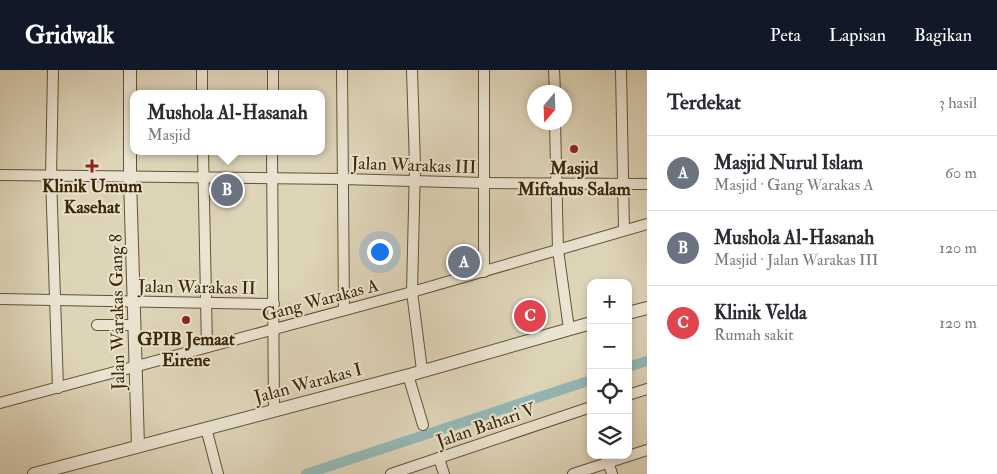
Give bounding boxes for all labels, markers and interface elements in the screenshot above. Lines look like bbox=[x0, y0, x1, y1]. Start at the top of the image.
text: Gridwalk bbox=[25, 20, 114, 51]
text: Peta bbox=[770, 24, 801, 47]
text: Lapisan bbox=[829, 24, 886, 47]
text: Bagikan bbox=[914, 24, 972, 47]
north arrow bbox=[527, 85, 572, 130]
text: Terdekat bbox=[667, 89, 741, 116]
popup bbox=[130, 90, 325, 155]
text: 3 hasil bbox=[939, 93, 977, 113]
text: Mushola Al-Hasanah bbox=[147, 101, 308, 125]
text: Masjid bbox=[147, 125, 191, 145]
marker: Masjid Miftahus Salam bbox=[568, 143, 580, 155]
text: Masjid Nurul Islam bbox=[714, 151, 863, 175]
street label: Jalan Warakas III bbox=[350, 152, 477, 179]
place label: Masjid Miftahus Salam bbox=[516, 157, 632, 201]
marker: Klinik Umum Kasehat bbox=[85, 159, 99, 173]
text: A bbox=[678, 163, 688, 183]
text: 60 m bbox=[945, 163, 977, 183]
pin: B bbox=[211, 171, 243, 209]
place label: Klinik Umum Kasehat bbox=[42, 175, 143, 219]
text: Masjid · Gang Warakas A bbox=[714, 175, 874, 195]
text: Mushola Al-Hasanah bbox=[714, 226, 874, 250]
street label: Jalan Warakas Gang 8 bbox=[105, 234, 130, 391]
text: B bbox=[678, 238, 688, 258]
text: 120 m bbox=[939, 238, 977, 258]
your location bbox=[367, 239, 393, 265]
pin: A bbox=[448, 243, 480, 281]
text: Masjid · Jalan Warakas III bbox=[714, 250, 878, 270]
street label: Gang Warakas A bbox=[259, 274, 382, 327]
street label: Jalan Warakas II bbox=[137, 275, 256, 300]
map controls bbox=[587, 279, 632, 459]
button: + bbox=[587, 279, 632, 324]
pin: C bbox=[514, 297, 546, 335]
text: Klinik Velda bbox=[714, 301, 807, 325]
text: C bbox=[677, 313, 689, 333]
text: 120 m bbox=[939, 313, 977, 333]
marker: GPIB Jemaat Eirene bbox=[180, 314, 192, 326]
button: − bbox=[587, 324, 632, 369]
text: Rumah sakit bbox=[714, 325, 793, 345]
place label: GPIB Jemaat Eirene bbox=[137, 328, 235, 372]
street label: Jalan Warakas I bbox=[251, 358, 365, 409]
button: locate bbox=[587, 369, 632, 414]
street label: Jalan Bahari V bbox=[433, 397, 540, 453]
button: layers bbox=[587, 414, 632, 459]

